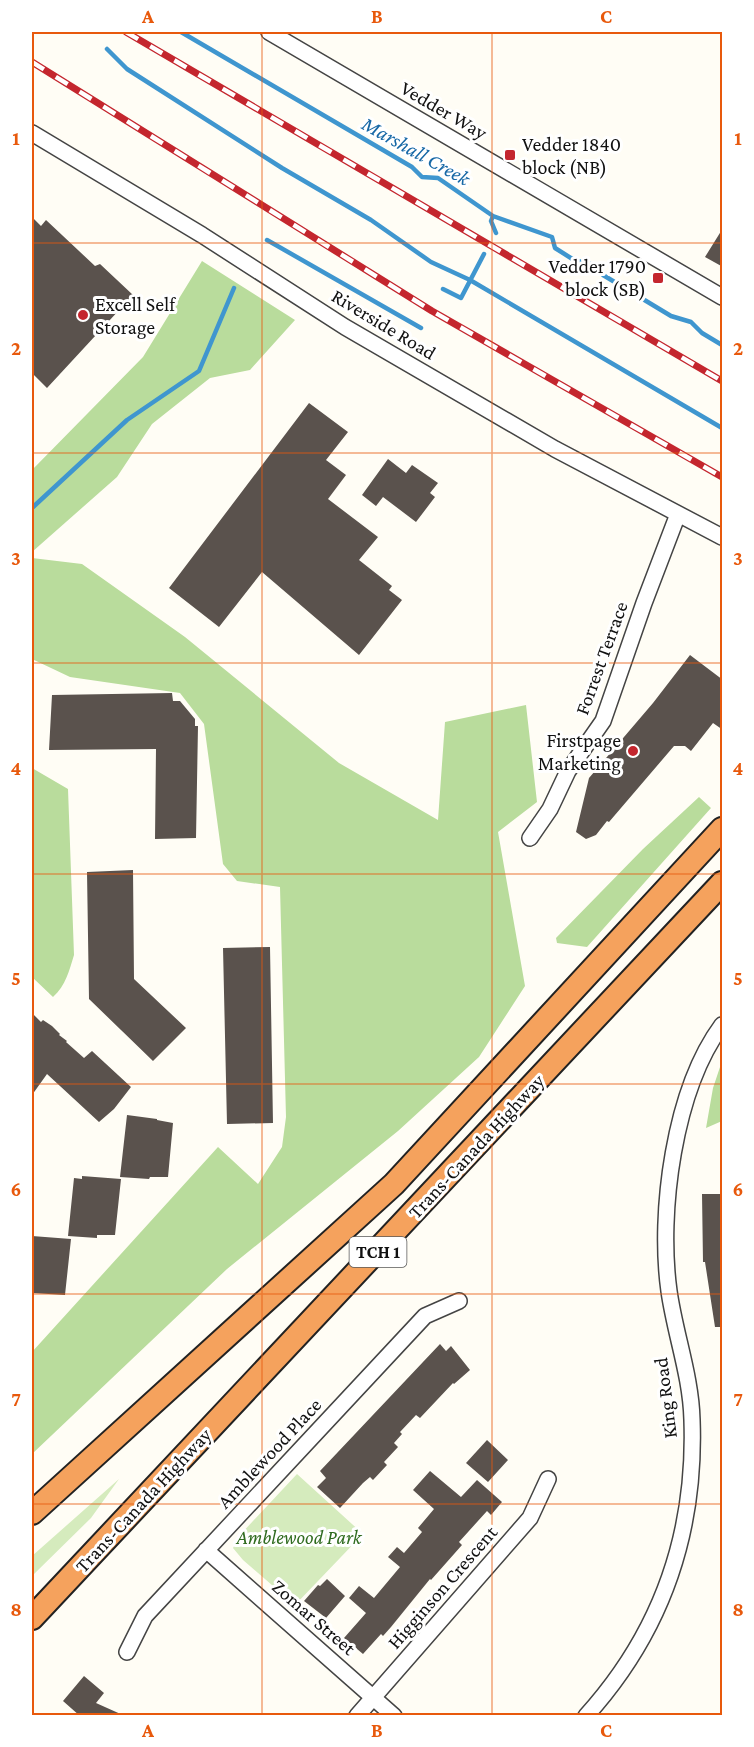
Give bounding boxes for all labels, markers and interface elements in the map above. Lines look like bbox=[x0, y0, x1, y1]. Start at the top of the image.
text: A bbox=[141, 5, 155, 27]
text: B bbox=[371, 5, 383, 27]
text: C bbox=[600, 5, 612, 27]
street label: Vedder Way bbox=[396, 76, 492, 145]
water label: Marshall Creek bbox=[357, 111, 475, 191]
text: 1 bbox=[12, 127, 20, 149]
text: 1 bbox=[734, 127, 742, 149]
place label: Vedder 1840 block (NB) bbox=[522, 133, 621, 179]
marker: Vedder 1840 block (NB) bbox=[503, 148, 517, 162]
place label: Vedder 1790 block (SB) bbox=[549, 255, 646, 301]
marker: Vedder 1790 block (SB) bbox=[651, 271, 665, 285]
street label: Riverside Road bbox=[328, 284, 441, 364]
place label: Excell Self Storage bbox=[95, 293, 176, 339]
marker: Excell Self Storage bbox=[76, 308, 90, 322]
text: 2 bbox=[11, 337, 21, 359]
text: 2 bbox=[733, 337, 743, 359]
text: 3 bbox=[11, 547, 21, 569]
text: 3 bbox=[733, 547, 743, 569]
street label: Forrest Terrace bbox=[570, 598, 632, 718]
place label: Firstpage Marketing bbox=[538, 729, 621, 775]
marker: Firstpage Marketing bbox=[626, 744, 640, 758]
text: 4 bbox=[11, 757, 22, 779]
text: 4 bbox=[733, 757, 744, 779]
text: 5 bbox=[11, 967, 21, 989]
text: 5 bbox=[733, 967, 743, 989]
street label: Trans-Canada Highway bbox=[404, 1069, 550, 1223]
text: 6 bbox=[11, 1178, 21, 1200]
text: 6 bbox=[733, 1178, 743, 1200]
road number: TCH 1 bbox=[350, 1237, 406, 1267]
street label: King Road bbox=[649, 1356, 682, 1440]
text: 7 bbox=[11, 1388, 21, 1410]
text: 7 bbox=[733, 1388, 743, 1410]
street label: Amblewood Place bbox=[213, 1393, 326, 1512]
street label: Trans-Canada Highway bbox=[71, 1423, 217, 1577]
street label: Higginson Crescent bbox=[383, 1521, 502, 1654]
park label: Amblewood Park bbox=[236, 1526, 363, 1548]
street label: Zomar Street bbox=[268, 1575, 361, 1659]
text: 8 bbox=[10, 1598, 22, 1620]
text: 8 bbox=[732, 1598, 744, 1620]
text: A bbox=[141, 1719, 155, 1741]
text: B bbox=[371, 1719, 383, 1741]
text: C bbox=[600, 1719, 612, 1741]

